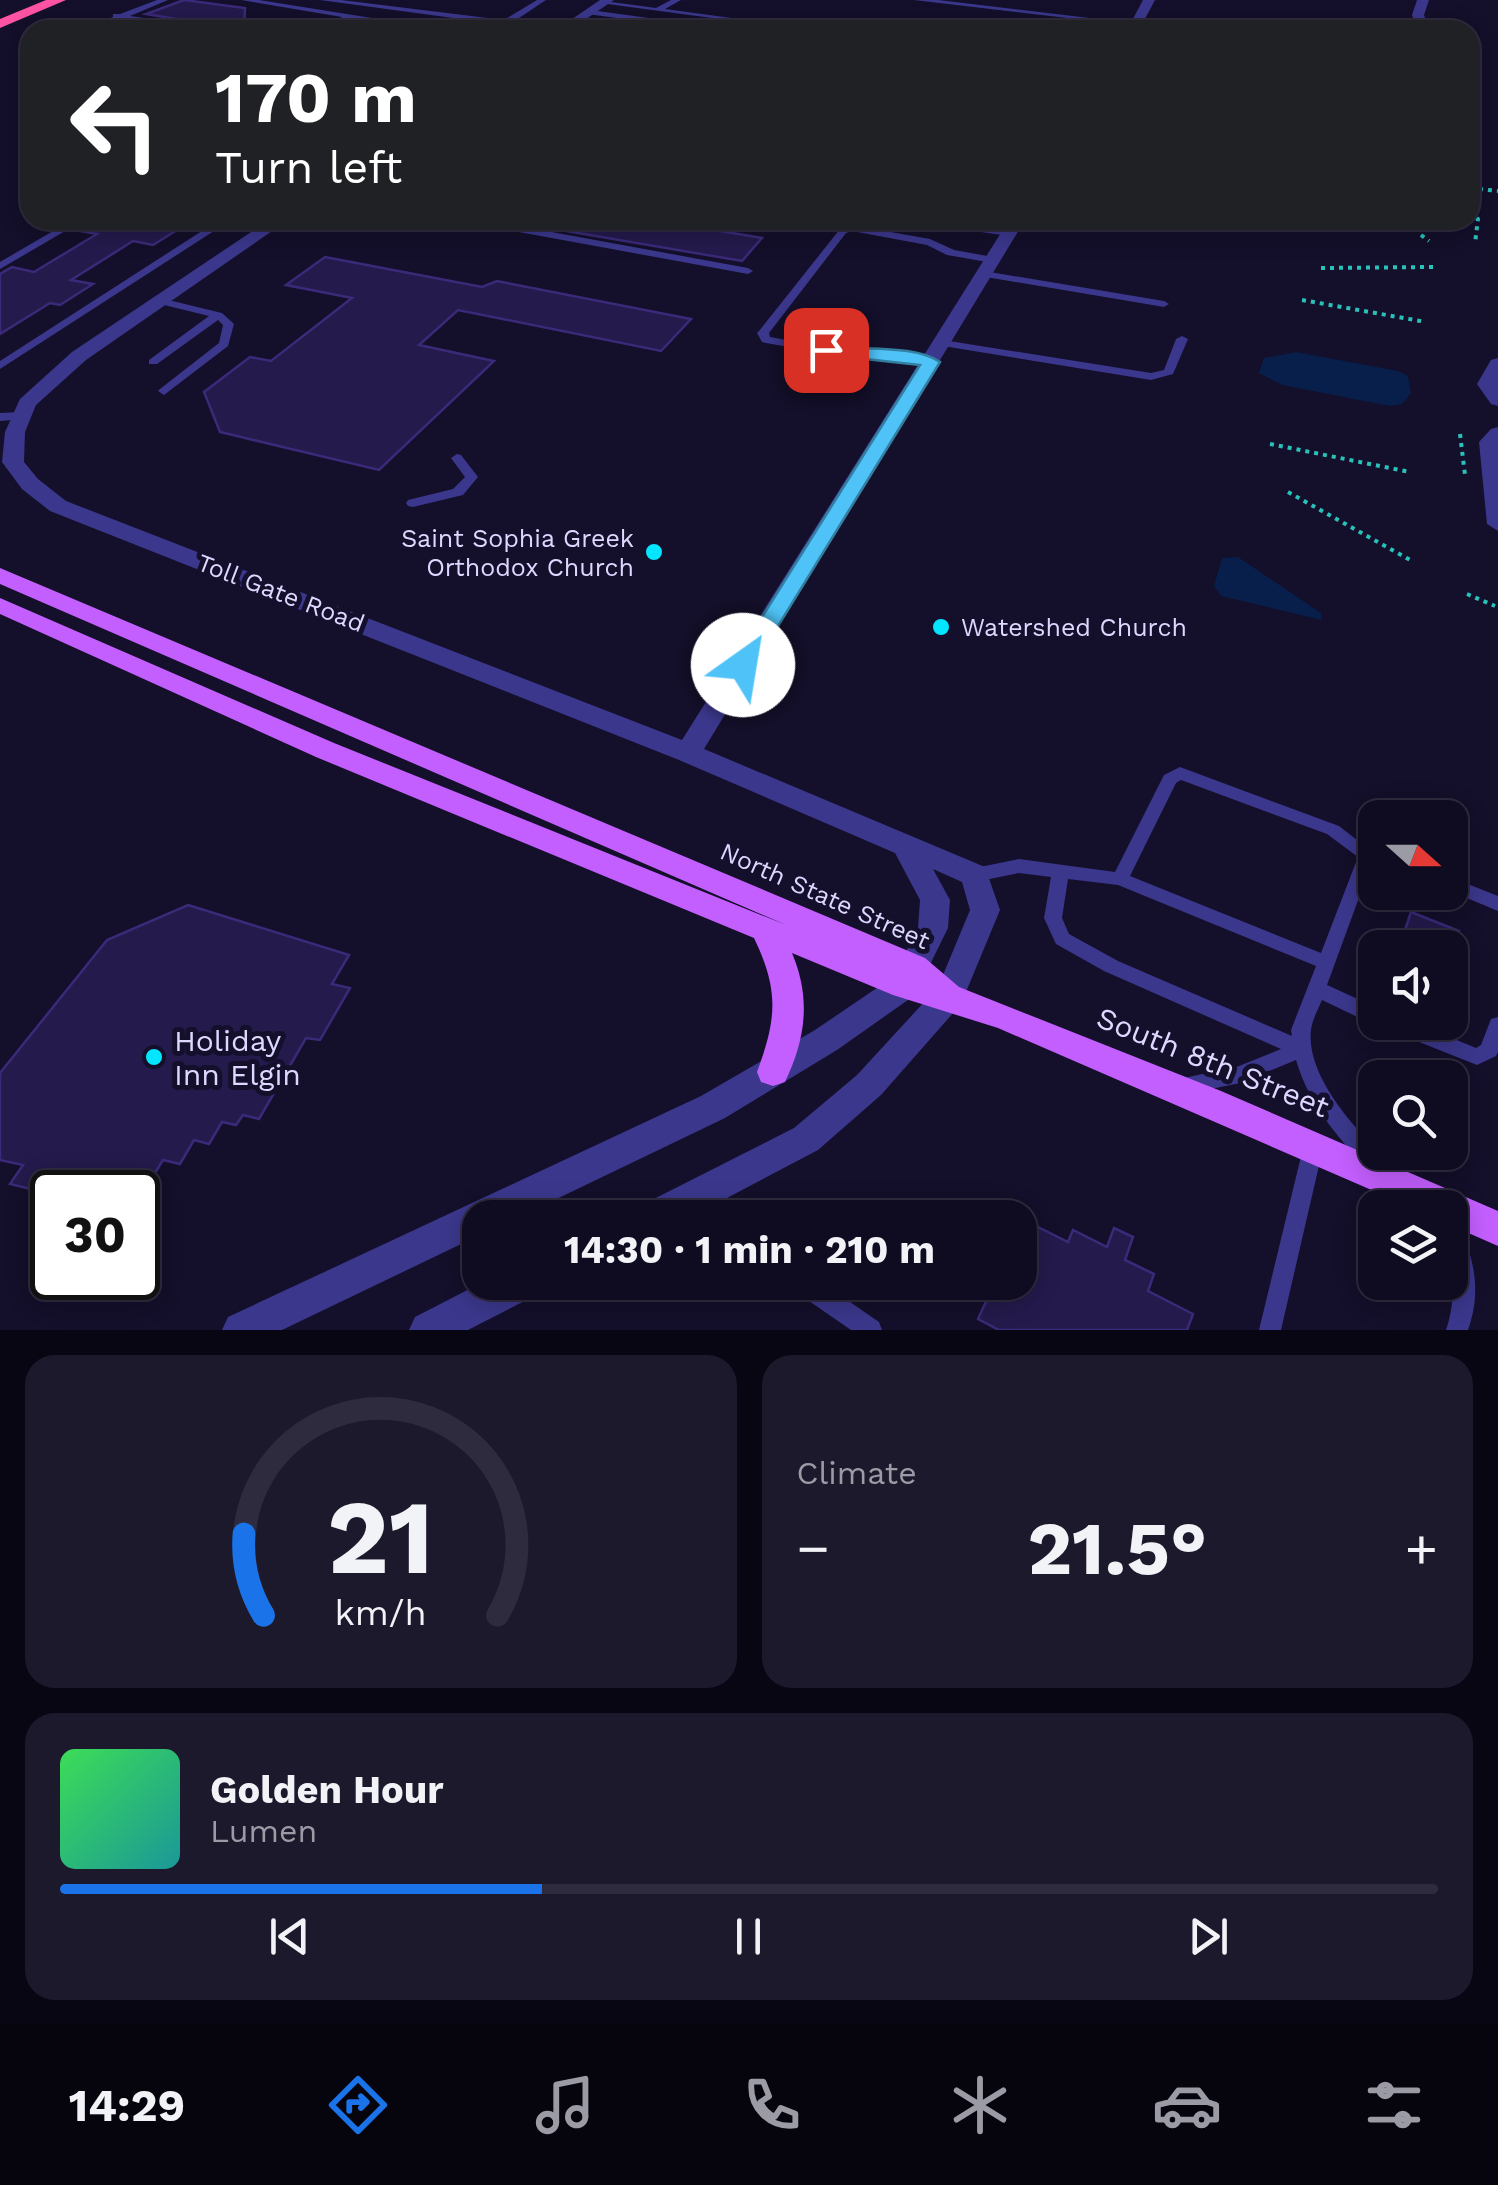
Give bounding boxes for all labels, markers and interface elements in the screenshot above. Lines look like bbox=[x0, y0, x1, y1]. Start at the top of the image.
text: 170 m bbox=[215, 57, 417, 139]
icon: left bbox=[50, 60, 180, 190]
text: Turn left bbox=[215, 141, 402, 194]
pin bbox=[784, 308, 869, 393]
icon: arrive bbox=[799, 323, 854, 378]
place label: Saint Sophia Greek Orthodox Church bbox=[401, 524, 634, 582]
marker: Saint Sophia Greek Orthodox Church bbox=[643, 541, 665, 563]
street label: Toll Gate Road bbox=[193, 548, 369, 638]
position arrow bbox=[691, 613, 795, 717]
place label: Watershed Church bbox=[961, 613, 1187, 642]
marker: Watershed Church bbox=[930, 616, 952, 638]
north arrow bbox=[1358, 800, 1468, 910]
map controls bbox=[1358, 800, 1468, 1300]
street label: North State Street bbox=[716, 837, 935, 955]
button: sound bbox=[1358, 930, 1468, 1040]
street label: South 8th Street bbox=[1092, 999, 1335, 1125]
place label: Holiday Inn Elgin bbox=[174, 1023, 301, 1092]
marker: Holiday Inn Elgin bbox=[143, 1046, 165, 1068]
button: search bbox=[1358, 1060, 1468, 1170]
speed limit sign: 30 bbox=[30, 1170, 160, 1300]
button: layers bbox=[1358, 1190, 1468, 1300]
text: 14:30 · 1 min · 210 m bbox=[564, 1228, 935, 1272]
text: Climate bbox=[797, 1454, 917, 1492]
text: 21 bbox=[327, 1476, 434, 1598]
text: 21.5° bbox=[1027, 1504, 1207, 1592]
text: − bbox=[797, 1516, 830, 1580]
text: + bbox=[1405, 1516, 1438, 1580]
text: km/h bbox=[335, 1592, 427, 1634]
text: Golden Hour bbox=[210, 1768, 444, 1812]
text: Lumen bbox=[210, 1812, 317, 1850]
icon: previous bbox=[262, 1909, 317, 1964]
icon: pause bbox=[721, 1909, 776, 1964]
icon: next bbox=[1181, 1909, 1236, 1964]
icon: directions bbox=[323, 2070, 393, 2140]
icon: music bbox=[530, 2070, 600, 2140]
icon: phone bbox=[737, 2070, 807, 2140]
icon: climate bbox=[945, 2070, 1015, 2140]
icon: car bbox=[1152, 2070, 1222, 2140]
icon: filters bbox=[1359, 2070, 1429, 2140]
text: 14:29 bbox=[69, 2079, 185, 2132]

